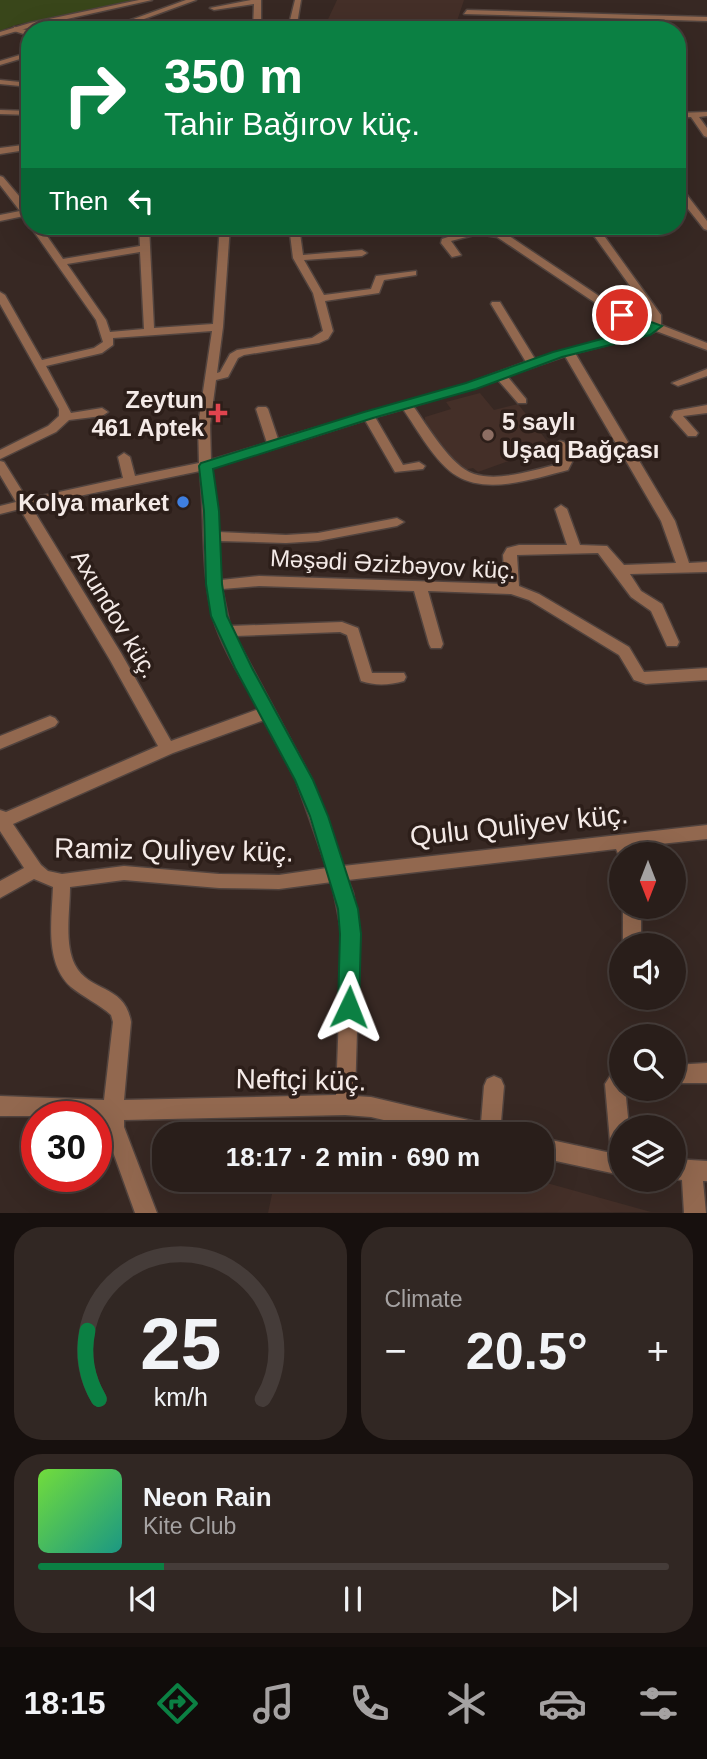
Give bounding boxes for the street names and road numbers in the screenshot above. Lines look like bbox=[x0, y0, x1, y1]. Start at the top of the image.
street label: Məşədi Əzizbəyov küç. bbox=[269, 544, 517, 584]
street label: Axundov küç. bbox=[66, 545, 164, 683]
street label: Qulu Quliyev küç. bbox=[408, 798, 630, 852]
street label: Ramiz Quliyev küç. bbox=[54, 832, 294, 868]
street label: Neftçi küç. bbox=[235, 1063, 367, 1097]

